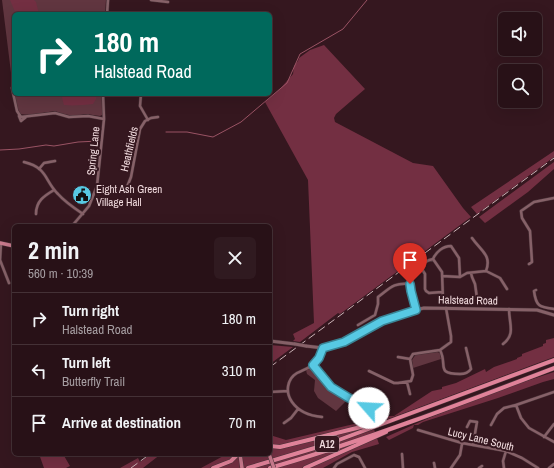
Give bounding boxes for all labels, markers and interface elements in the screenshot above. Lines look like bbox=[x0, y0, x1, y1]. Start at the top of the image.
map controls bbox=[498, 12, 542, 108]
button: sound bbox=[498, 12, 542, 56]
text: 180 m bbox=[94, 23, 159, 61]
icon: right bbox=[28, 28, 80, 80]
text: Halstead Road bbox=[94, 59, 192, 84]
button: search bbox=[498, 64, 542, 108]
street label: Heathfields bbox=[117, 125, 141, 173]
street label: Spring Lane bbox=[83, 126, 103, 176]
place label: Eight Ash Green Village Hall bbox=[96, 182, 162, 209]
public building icon: Eight Ash Green Village Hall bbox=[71, 184, 93, 206]
text: 2 min bbox=[28, 234, 79, 266]
button: close bbox=[214, 237, 256, 279]
pin bbox=[393, 243, 427, 284]
icon: arrive bbox=[399, 249, 421, 271]
text: 560 m · 10:39 bbox=[28, 265, 93, 282]
street label: Halstead Road bbox=[438, 292, 498, 308]
text: Turn right bbox=[62, 300, 119, 321]
icon: right bbox=[28, 308, 50, 330]
text: 180 m bbox=[222, 308, 256, 329]
text: Halstead Road bbox=[62, 321, 133, 338]
text: Turn left bbox=[62, 352, 110, 373]
icon: left bbox=[28, 360, 50, 382]
text: 310 m bbox=[222, 360, 256, 381]
text: Butterfly Trail bbox=[62, 373, 125, 390]
position arrow bbox=[348, 387, 390, 429]
icon: arrive bbox=[28, 412, 50, 434]
text: Arrive at destination bbox=[62, 412, 181, 433]
text: 70 m bbox=[229, 412, 256, 433]
street label: Lucy Lane South bbox=[446, 424, 516, 454]
road number: A12 bbox=[315, 436, 339, 452]

